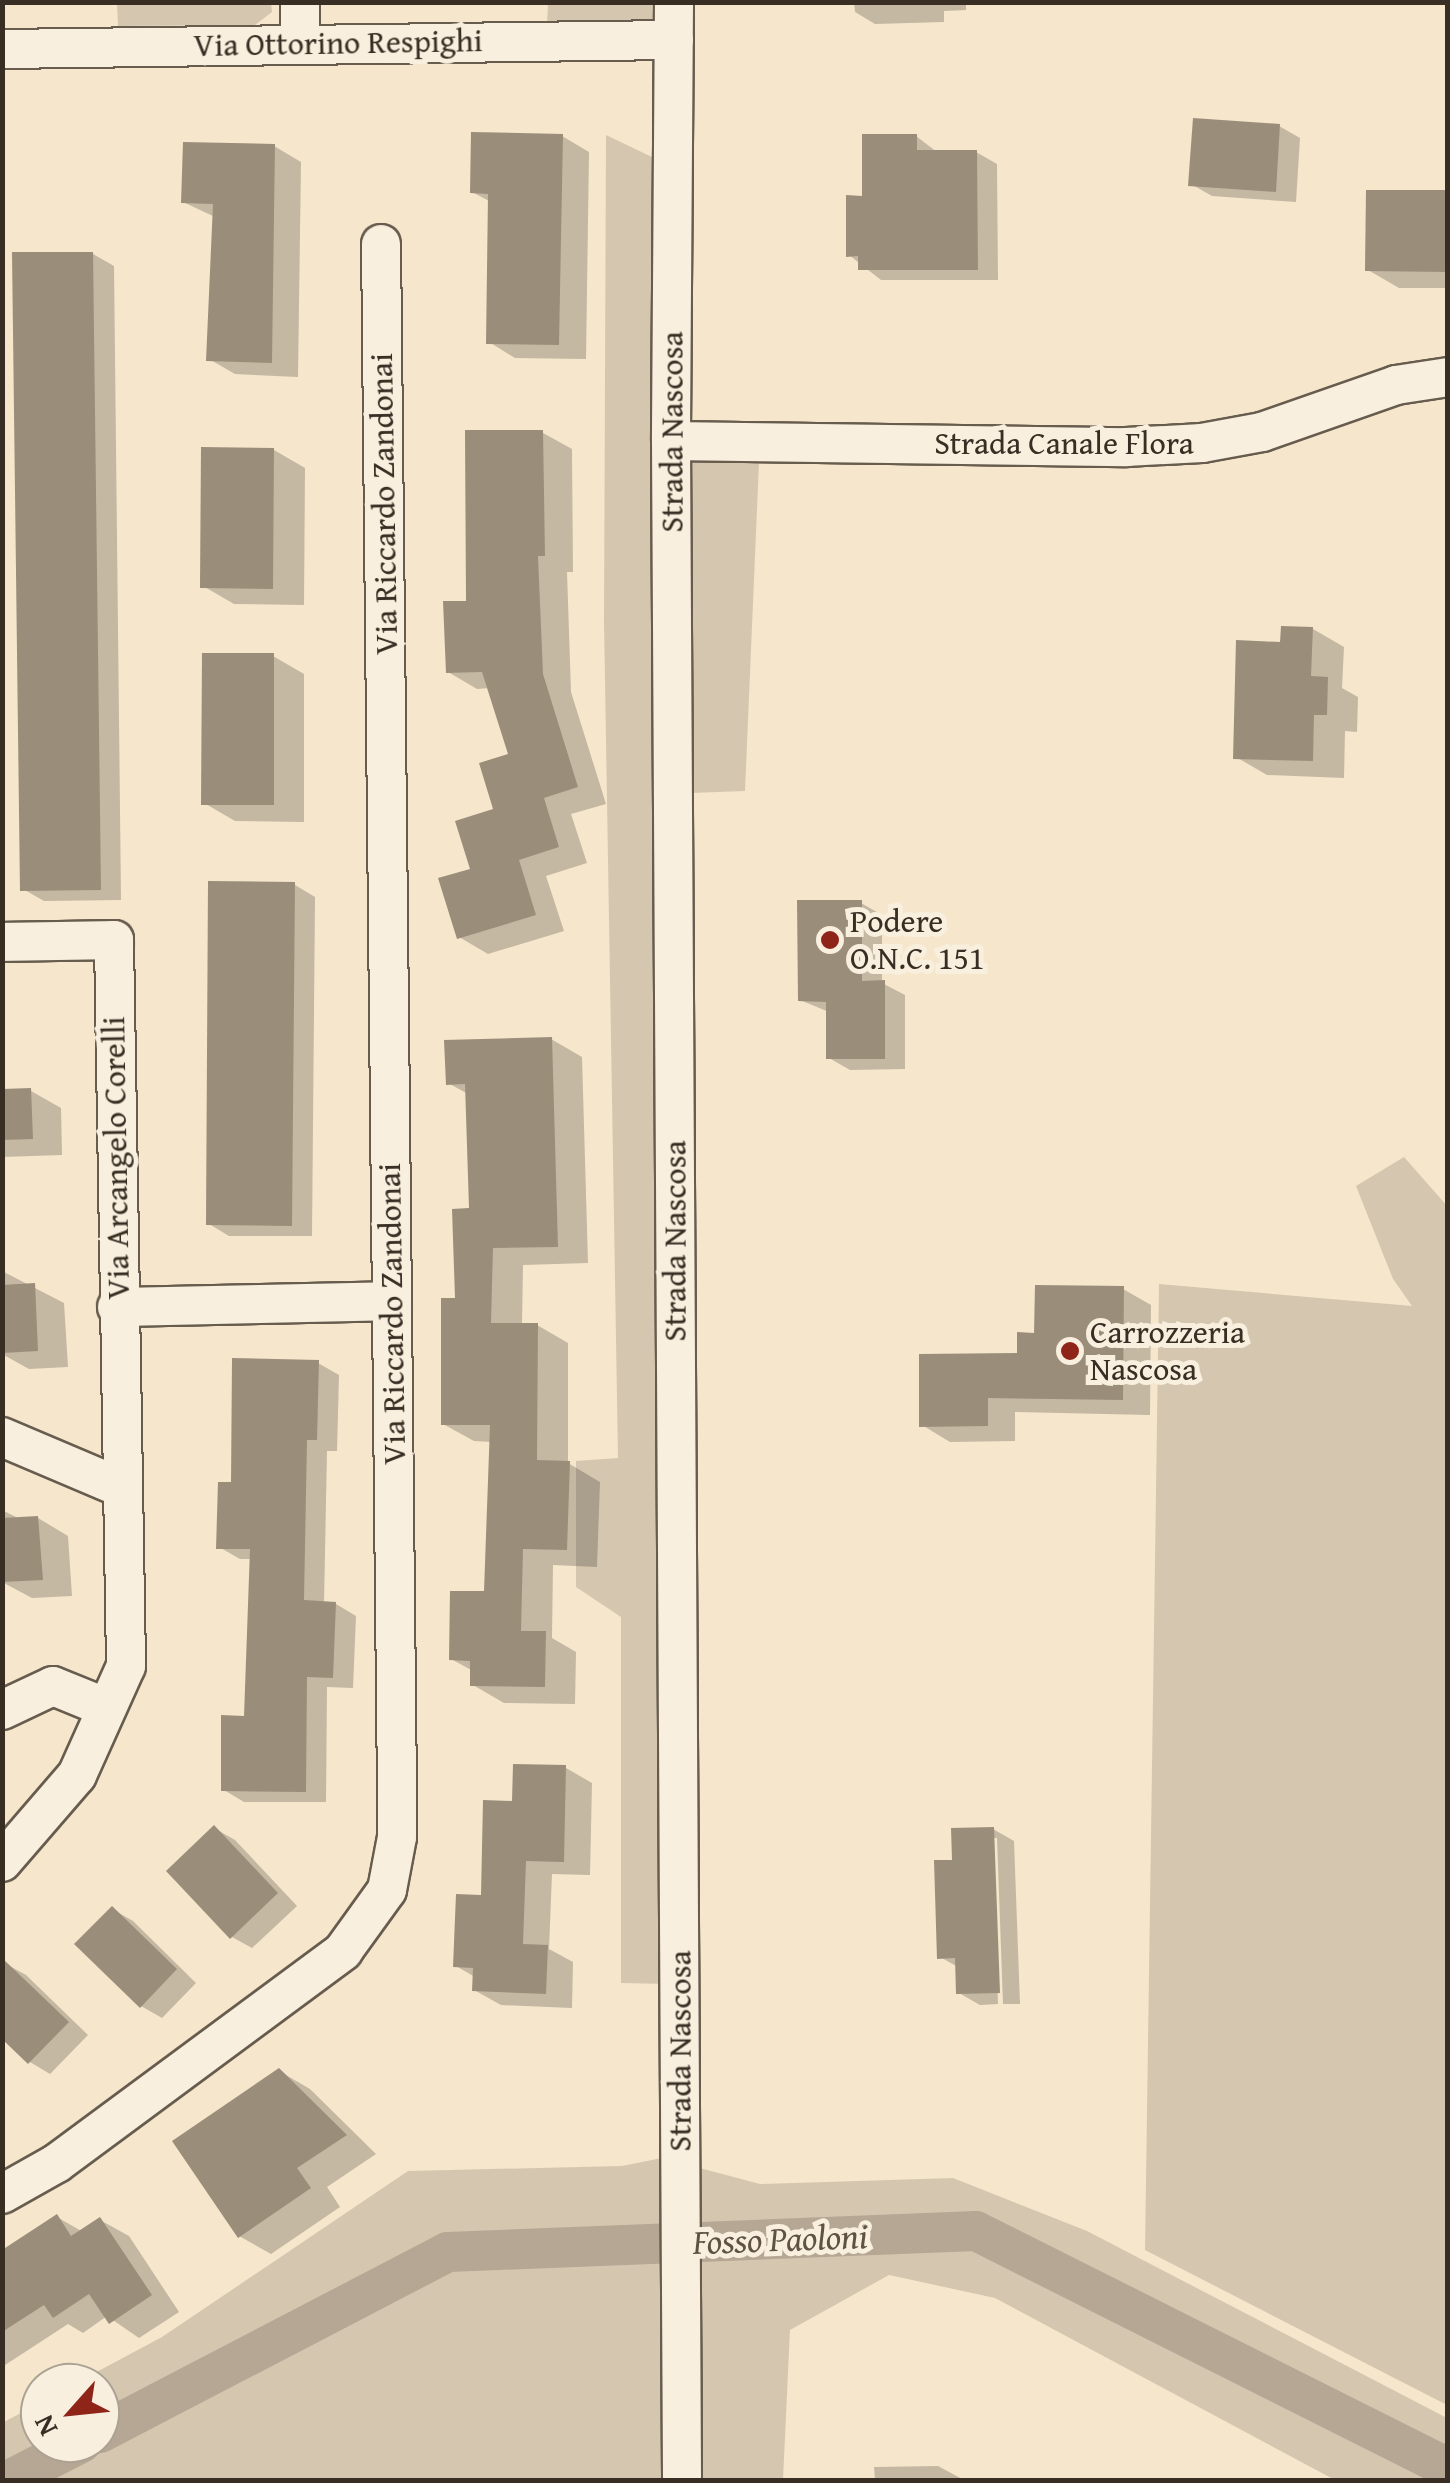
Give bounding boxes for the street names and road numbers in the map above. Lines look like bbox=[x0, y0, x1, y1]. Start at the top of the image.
street label: Via Ottorino Respighi bbox=[193, 21, 483, 65]
street label: Strada Nascosa bbox=[653, 331, 691, 533]
street label: Via Riccardo Zandonai bbox=[362, 353, 406, 655]
street label: Strada Canale Flora bbox=[934, 424, 1194, 462]
street label: Via Arcangelo Corelli bbox=[94, 1016, 138, 1300]
street label: Strada Nascosa bbox=[656, 1140, 694, 1342]
street label: Via Riccardo Zandonai bbox=[370, 1163, 414, 1465]
street label: Strada Nascosa bbox=[661, 1950, 699, 2152]

